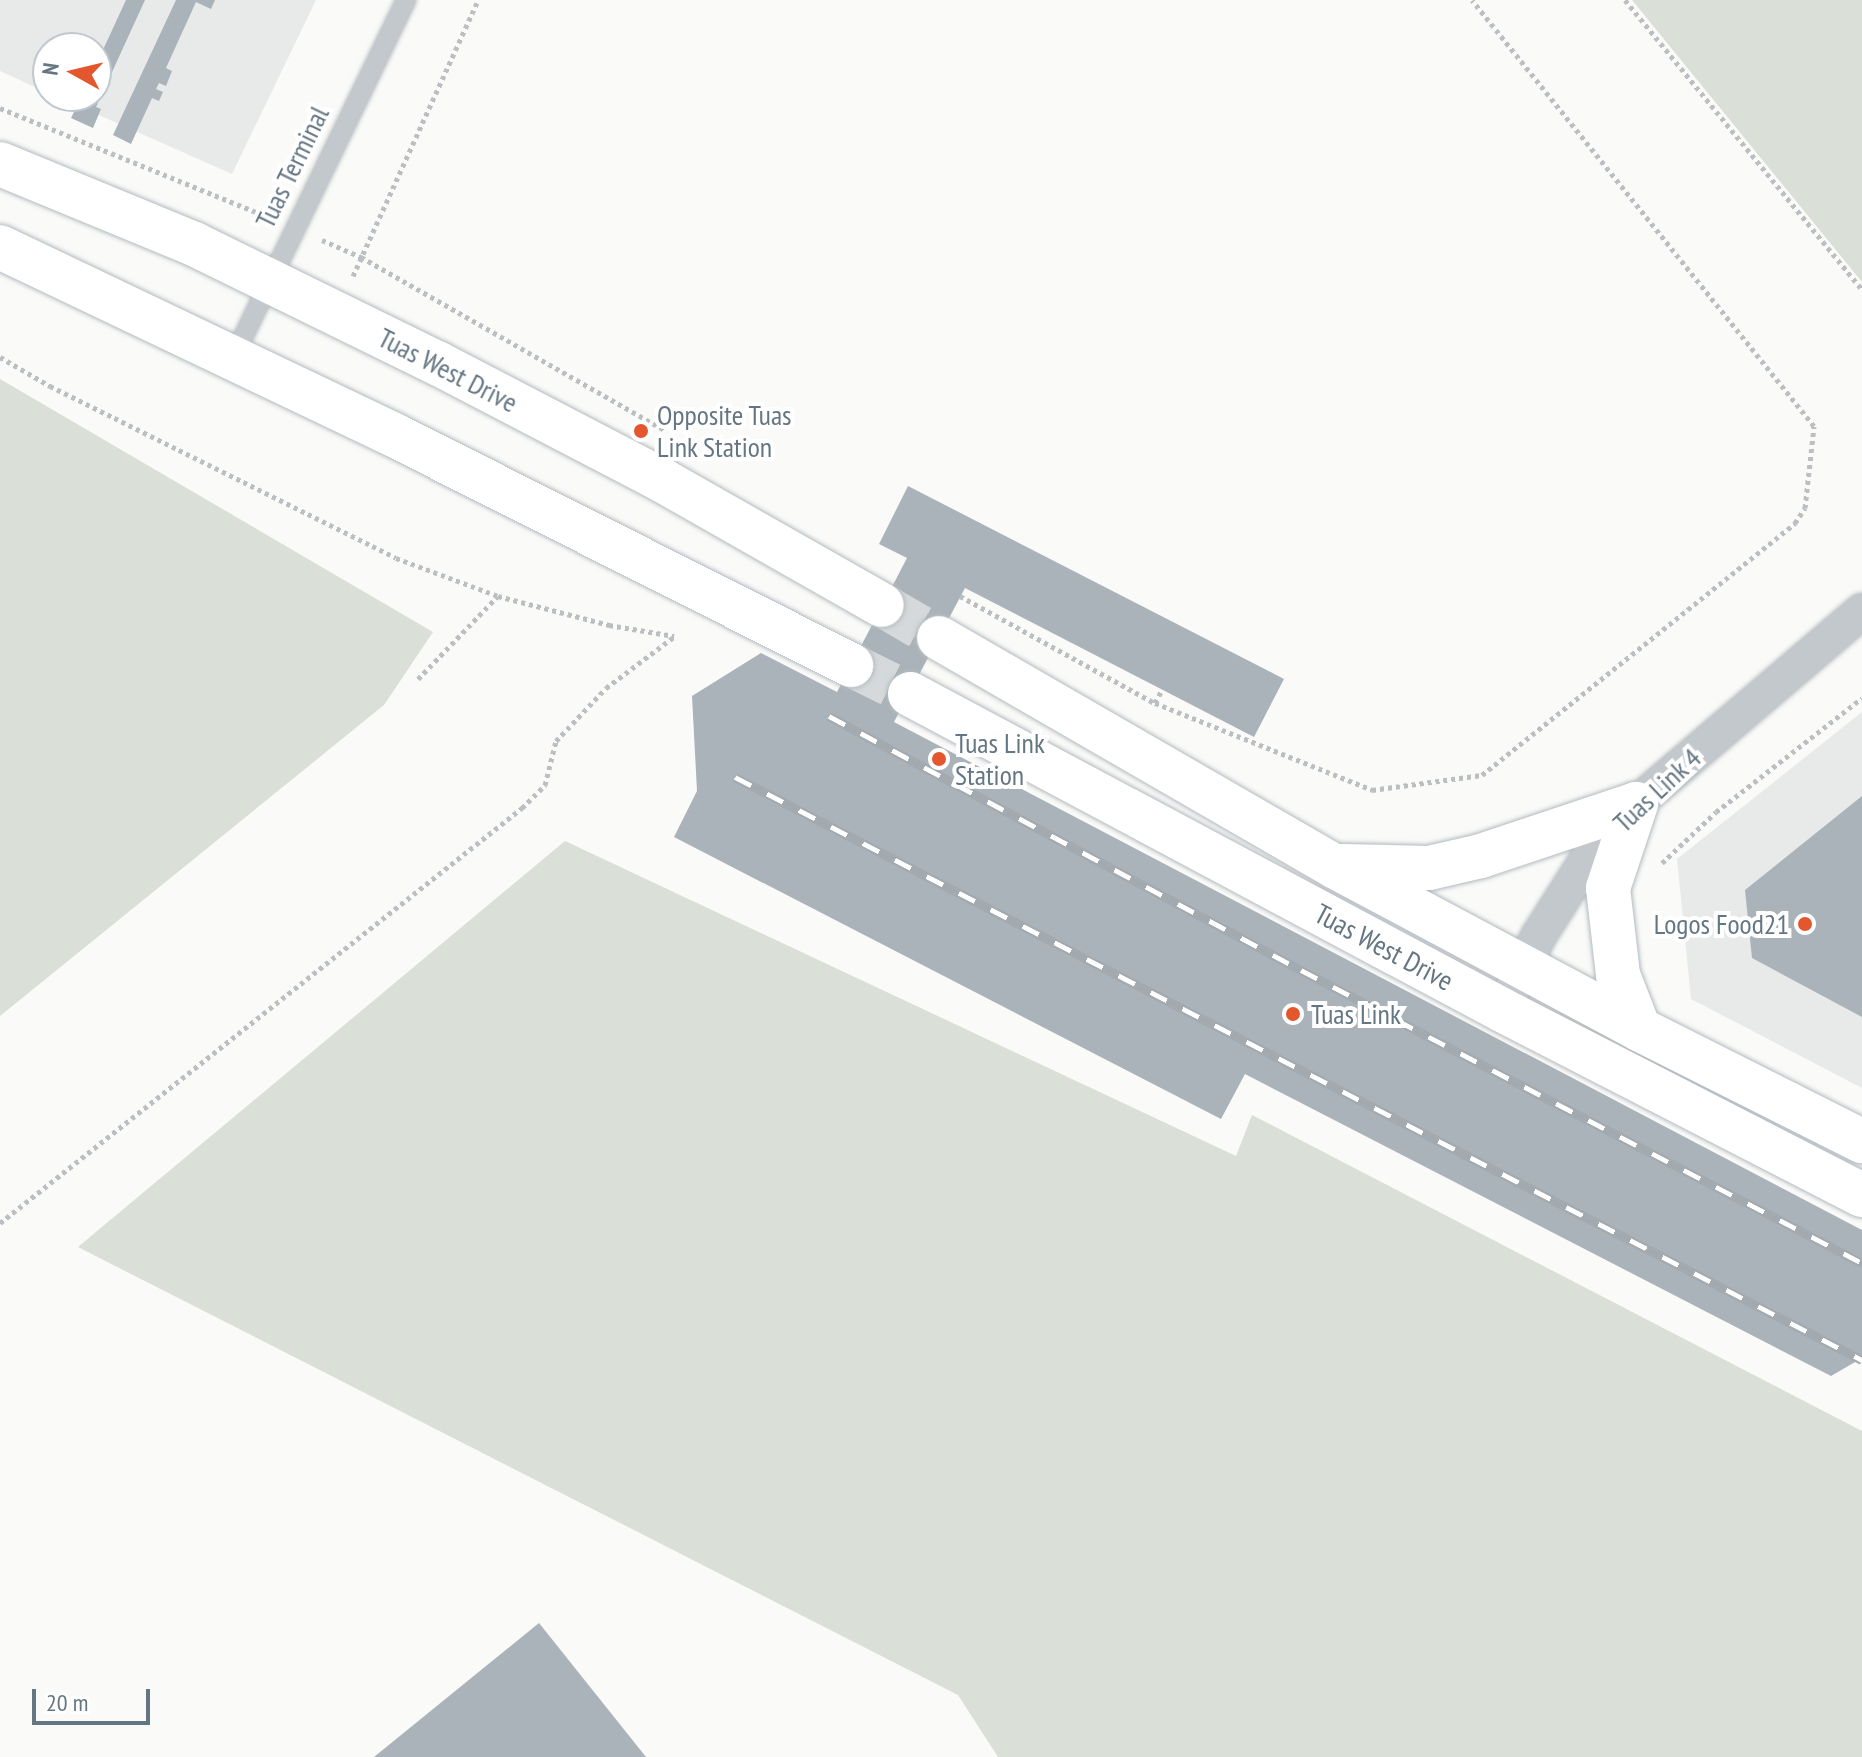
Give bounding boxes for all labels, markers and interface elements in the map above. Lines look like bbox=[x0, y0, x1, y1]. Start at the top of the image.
north arrow bbox=[32, 32, 112, 112]
text: N bbox=[36, 61, 65, 77]
street label: Tuas Terminal bbox=[248, 100, 336, 234]
street label: Tuas West Drive bbox=[373, 320, 523, 420]
place label: Opposite Tuas Link Station bbox=[657, 398, 792, 464]
marker: Opposite Tuas Link Station bbox=[632, 422, 650, 440]
place label: Tuas Link Station bbox=[955, 726, 1045, 792]
street label: Tuas Link 4 bbox=[1606, 741, 1708, 839]
marker: Tuas Link Station bbox=[930, 750, 948, 768]
street label: Tuas West Drive bbox=[1309, 896, 1459, 998]
place label: Logos Food21 bbox=[1654, 907, 1789, 941]
marker: Logos Food21 bbox=[1796, 915, 1814, 933]
place label: Tuas Link bbox=[1311, 997, 1401, 1031]
marker: Tuas Link bbox=[1282, 1003, 1304, 1025]
scale bar bbox=[36, 1673, 154, 1723]
text: 20 m bbox=[46, 1687, 88, 1718]

